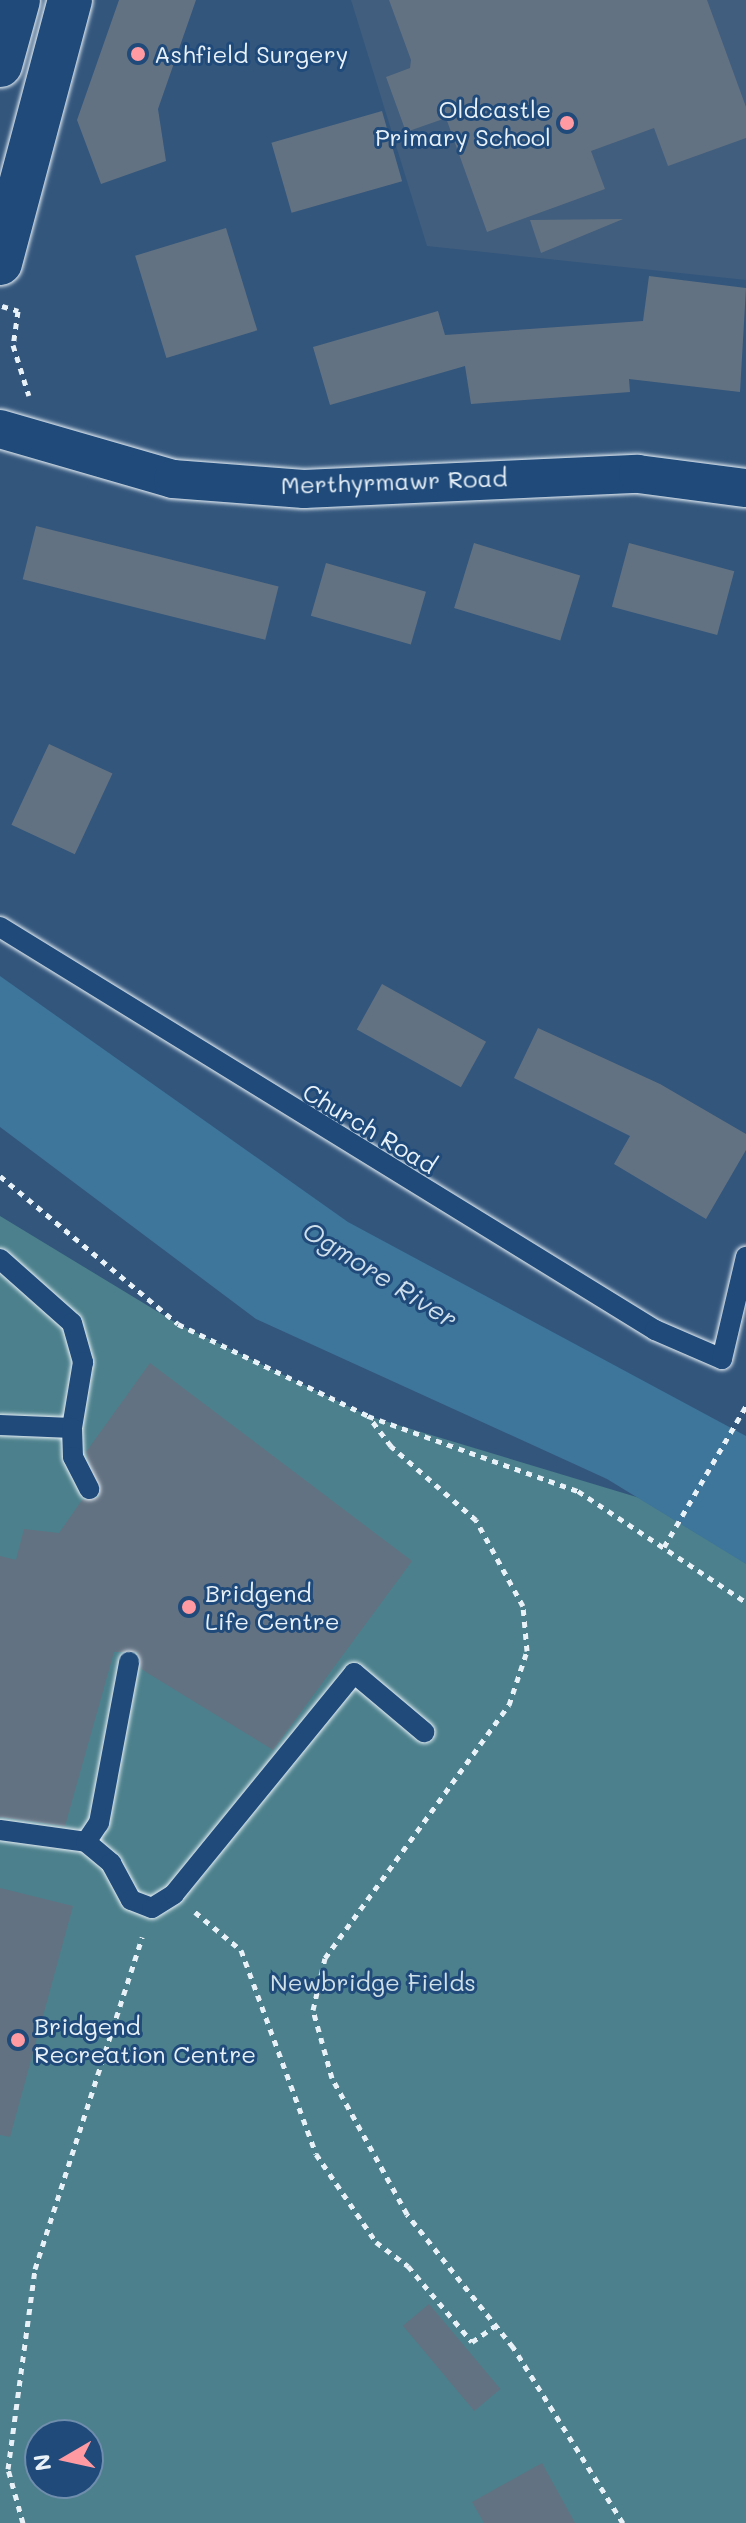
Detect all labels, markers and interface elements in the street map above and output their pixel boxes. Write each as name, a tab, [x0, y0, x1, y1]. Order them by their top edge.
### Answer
place label: Ashfield Surgery	[154, 40, 348, 68]
marker: Ashfield Surgery	[129, 45, 147, 63]
place label: Oldcastle Primary School	[375, 95, 551, 151]
marker: Oldcastle Primary School	[558, 114, 576, 132]
street label: Merthyrmawr Road	[280, 463, 508, 499]
street label: Church Road	[298, 1077, 442, 1179]
water label: Ogmore River	[297, 1215, 463, 1335]
place label: Bridgend Life Centre	[205, 1579, 340, 1635]
marker: Bridgend Life Centre	[180, 1598, 198, 1616]
park label: Newbridge Fields	[270, 1968, 476, 1996]
place label: Bridgend Recreation Centre	[34, 2012, 256, 2068]
marker: Bridgend Recreation Centre	[9, 2031, 27, 2049]
north arrow	[24, 2419, 104, 2499]
text: N	[26, 2452, 57, 2473]

